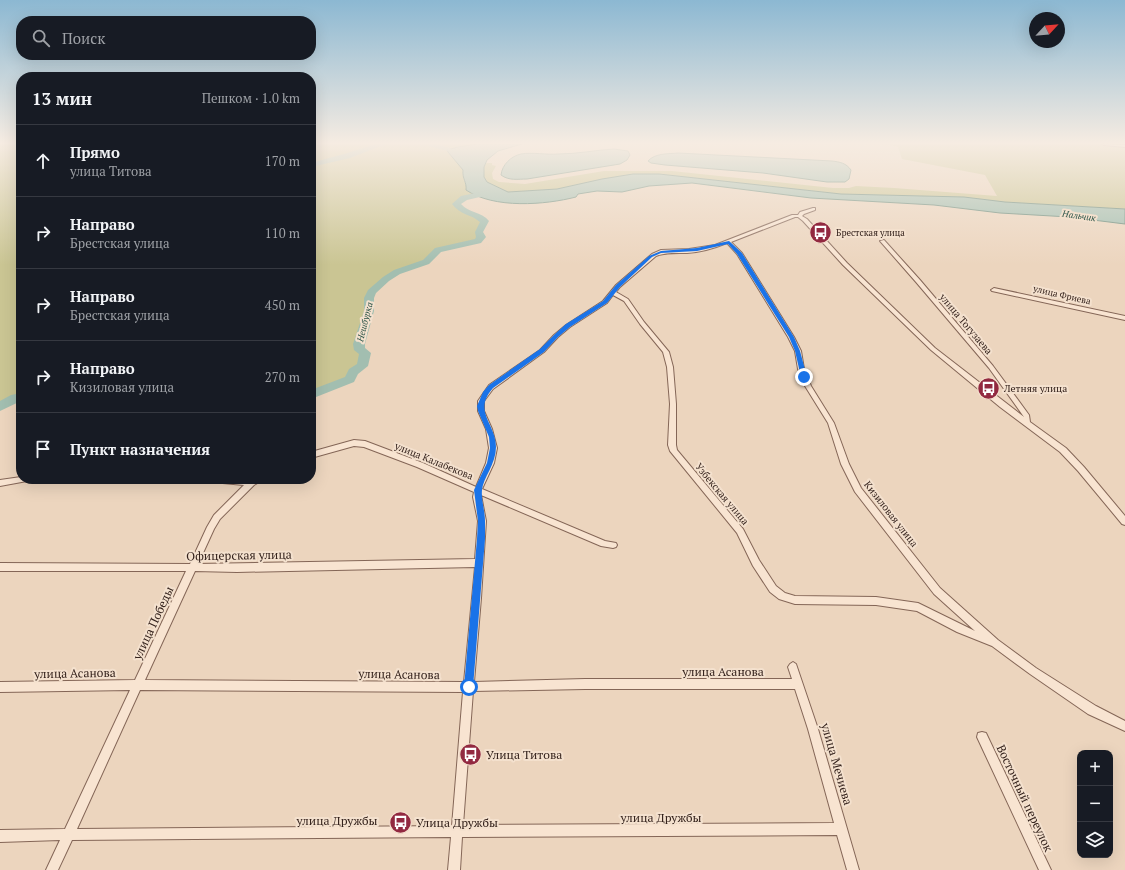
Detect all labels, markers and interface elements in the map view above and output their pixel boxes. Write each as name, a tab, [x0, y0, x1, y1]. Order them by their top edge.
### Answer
north arrow	[1029, 12, 1065, 48]
search box	[16, 16, 316, 60]
icon: search	[30, 27, 52, 49]
text: Поиск	[62, 28, 105, 48]
text: 13 мин	[32, 87, 92, 110]
text: Пешком · 1.0 km	[202, 89, 300, 107]
text: Прямо	[70, 142, 120, 162]
icon: ahead	[32, 150, 54, 172]
text: 170 m	[265, 152, 300, 170]
text: улица Титова	[70, 162, 152, 180]
water label: Нальчик	[1060, 208, 1097, 224]
text: Направо	[70, 214, 135, 234]
bus stop icon: Брестская улица	[807, 220, 833, 246]
icon: right	[32, 222, 54, 244]
text: 110 m	[265, 224, 300, 242]
place label: Брестская улица	[836, 227, 905, 239]
text: Брестская улица	[70, 234, 170, 252]
street label: улица Фриева	[1031, 282, 1092, 308]
text: Направо	[70, 286, 135, 306]
street label: улица Тогузаева	[936, 290, 995, 357]
icon: right	[32, 294, 54, 316]
text: 450 m	[265, 296, 300, 314]
water label: Нешбурка	[354, 301, 376, 344]
text: Брестская улица	[70, 306, 170, 324]
text: Направо	[70, 358, 135, 378]
icon: right	[32, 366, 54, 388]
text: 270 m	[265, 368, 300, 386]
route end	[795, 368, 813, 386]
bus stop icon: Летняя улица	[975, 375, 1001, 401]
text: Кизиловая улица	[70, 378, 174, 396]
place label: Летняя улица	[1003, 382, 1067, 395]
icon: arrive	[32, 438, 54, 460]
text: Пункт назначения	[70, 439, 210, 459]
street label: улица Калабекова	[392, 439, 475, 483]
street label: Узбекская улица	[692, 460, 752, 528]
street label: Кизиловая улица	[861, 478, 921, 550]
street label: Офицерская улица	[186, 547, 292, 563]
street label: улица Победы	[129, 584, 177, 663]
street label: улица Асанова	[681, 664, 764, 679]
street label: улица Асанова	[33, 665, 116, 681]
street label: улица Асанова	[357, 666, 440, 682]
route start	[460, 678, 478, 696]
street label: улица Мечиева	[818, 720, 856, 807]
bus stop icon: Улица Титова	[458, 741, 484, 767]
street label: Восточный переулок	[994, 742, 1057, 854]
place label: Улица Титова	[486, 747, 562, 762]
map controls	[1077, 750, 1113, 858]
button: +	[1077, 750, 1113, 786]
button: −	[1077, 786, 1113, 822]
bus stop icon: Улица Дружбы	[388, 809, 414, 835]
street label: улица Дружбы	[619, 810, 702, 825]
street label: улица Дружбы	[295, 813, 378, 828]
place label: Улица Дружбы	[416, 815, 498, 830]
button: layers	[1077, 822, 1113, 858]

